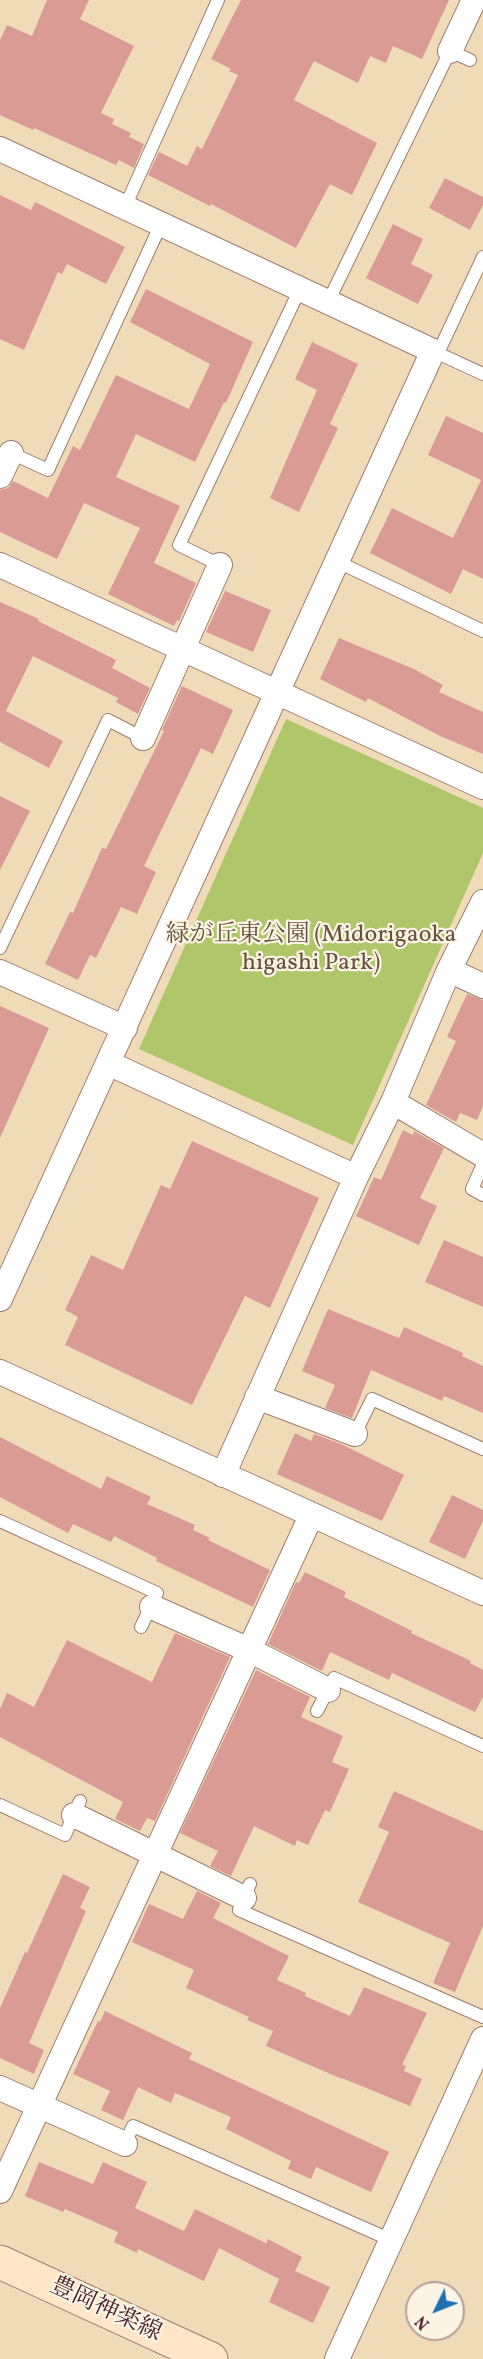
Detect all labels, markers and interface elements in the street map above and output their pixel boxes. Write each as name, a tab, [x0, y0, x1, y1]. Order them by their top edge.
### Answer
park label: 緑が丘東公園 (Midorigaoka higashi Park)	[166, 923, 456, 979]
street label: 豊岡神楽線	[45, 2273, 165, 2349]
north arrow	[405, 2281, 465, 2341]
text: N	[411, 2310, 435, 2334]

